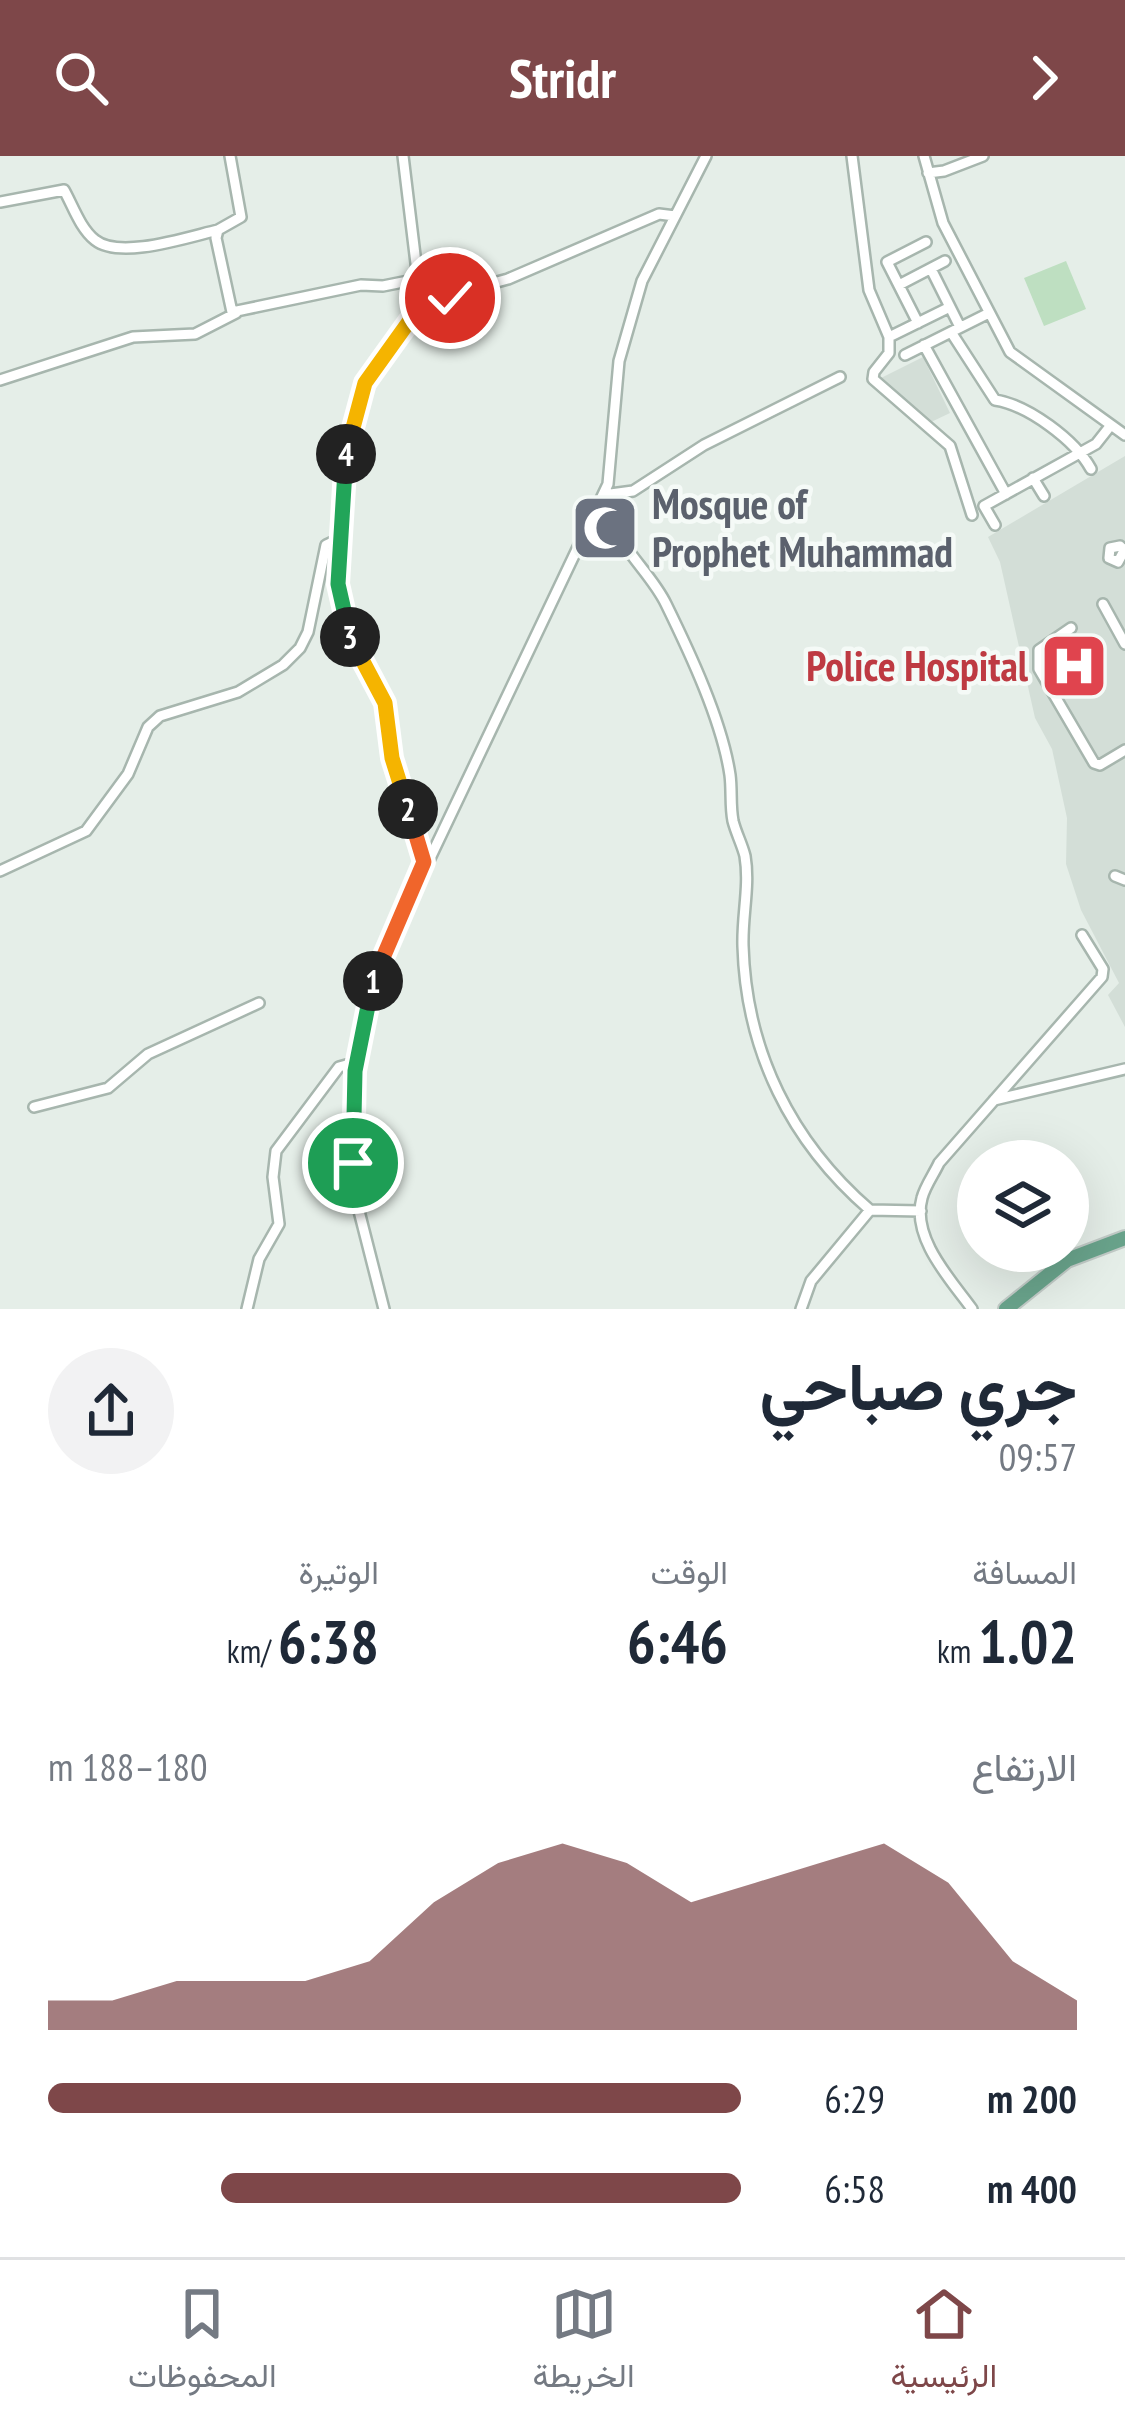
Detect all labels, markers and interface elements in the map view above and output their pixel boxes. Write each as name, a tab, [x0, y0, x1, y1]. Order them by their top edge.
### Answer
text: Stridr	[509, 43, 616, 113]
icon: search	[48, 45, 114, 111]
icon: forward	[1011, 45, 1077, 111]
pin	[399, 247, 501, 349]
icon: check	[417, 265, 483, 331]
pin: 4	[316, 424, 376, 484]
text: 4	[338, 432, 354, 475]
place label: Mosque of Prophet Muhammad	[652, 476, 953, 579]
mosque icon: Mosque of Prophet Muhammad	[570, 493, 640, 563]
pin: 3	[320, 607, 380, 667]
text: 3	[342, 615, 358, 658]
hospital icon: Police Hospital	[1039, 631, 1109, 701]
place label: Police Hospital	[806, 638, 1029, 693]
pin: 2	[378, 779, 438, 839]
text: 2	[400, 787, 416, 830]
pin: 1	[343, 951, 403, 1011]
text: 1	[365, 959, 381, 1002]
pin	[302, 1112, 404, 1214]
icon: arrive	[320, 1130, 386, 1196]
map controls	[957, 1140, 1089, 1272]
button: layers	[957, 1140, 1089, 1272]
text: جري صباحي	[760, 1343, 1077, 1428]
button: share	[48, 1348, 174, 1474]
text: 09:57	[999, 1431, 1077, 1482]
text: الوتيرة	[298, 1550, 379, 1593]
text: الوقت	[650, 1550, 728, 1593]
text: المسافة	[972, 1550, 1077, 1593]
text: 6:38	[278, 1602, 379, 1680]
text: 6:46	[627, 1602, 728, 1680]
text: 1.02	[978, 1602, 1077, 1680]
text: /km	[227, 1629, 278, 1672]
text: km	[937, 1629, 978, 1672]
text: 180–188 m	[48, 1741, 208, 1792]
text: الارتفاع	[971, 1741, 1077, 1792]
text: 6:29	[824, 2073, 885, 2124]
text: 200 m	[987, 2073, 1077, 2124]
text: 6:58	[824, 2163, 885, 2214]
text: 400 m	[987, 2163, 1077, 2214]
tab: المحفوظات	[128, 2281, 277, 2405]
tab: الخريطة	[532, 2281, 635, 2405]
tab: الرئيسية	[890, 2281, 997, 2405]

